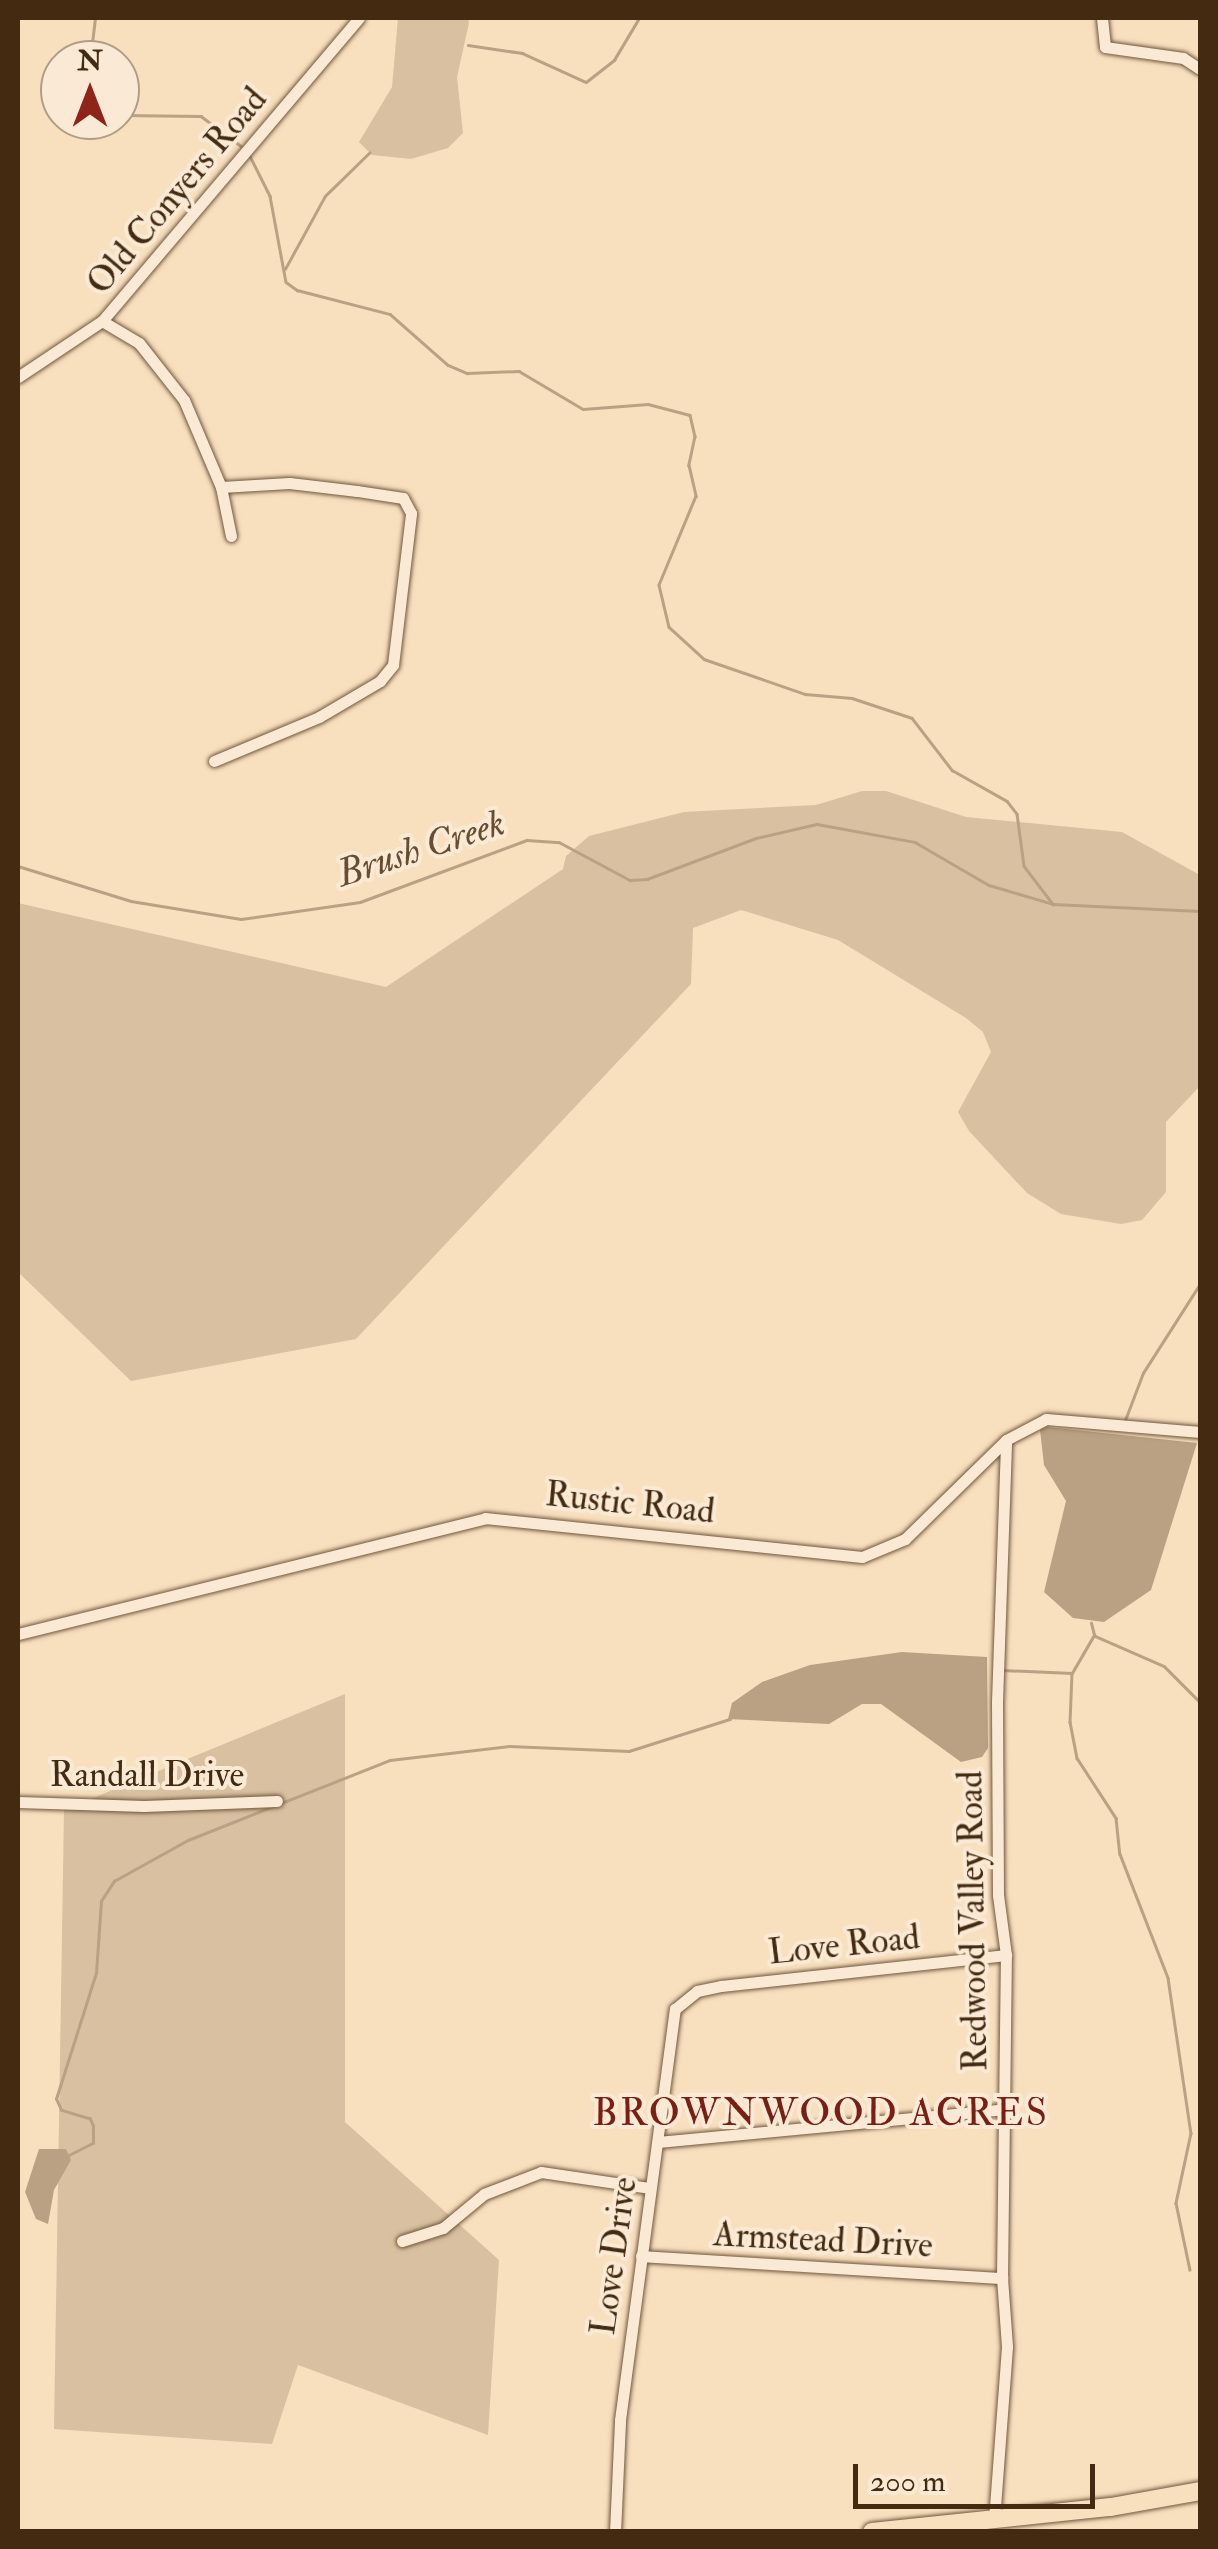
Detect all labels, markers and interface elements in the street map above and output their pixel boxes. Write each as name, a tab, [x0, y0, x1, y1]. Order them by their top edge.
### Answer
north arrow	[40, 40, 140, 140]
text: N	[77, 44, 103, 79]
street label: Old Conyers Road	[78, 79, 276, 303]
water label: Brush Creek	[331, 800, 511, 898]
street label: Rustic Road	[543, 1473, 717, 1533]
street label: Randall Drive	[50, 1754, 244, 1796]
street label: Redwood Valley Road	[949, 1770, 997, 2072]
street label: Love Road	[766, 1916, 922, 1974]
district label: BROWNWOOD ACRES	[593, 2091, 1049, 2137]
street label: Love Drive	[582, 2174, 646, 2338]
street label: Armstead Drive	[712, 2213, 934, 2267]
scale bar	[858, 2444, 1100, 2506]
text: 200 m	[870, 2463, 946, 2500]

